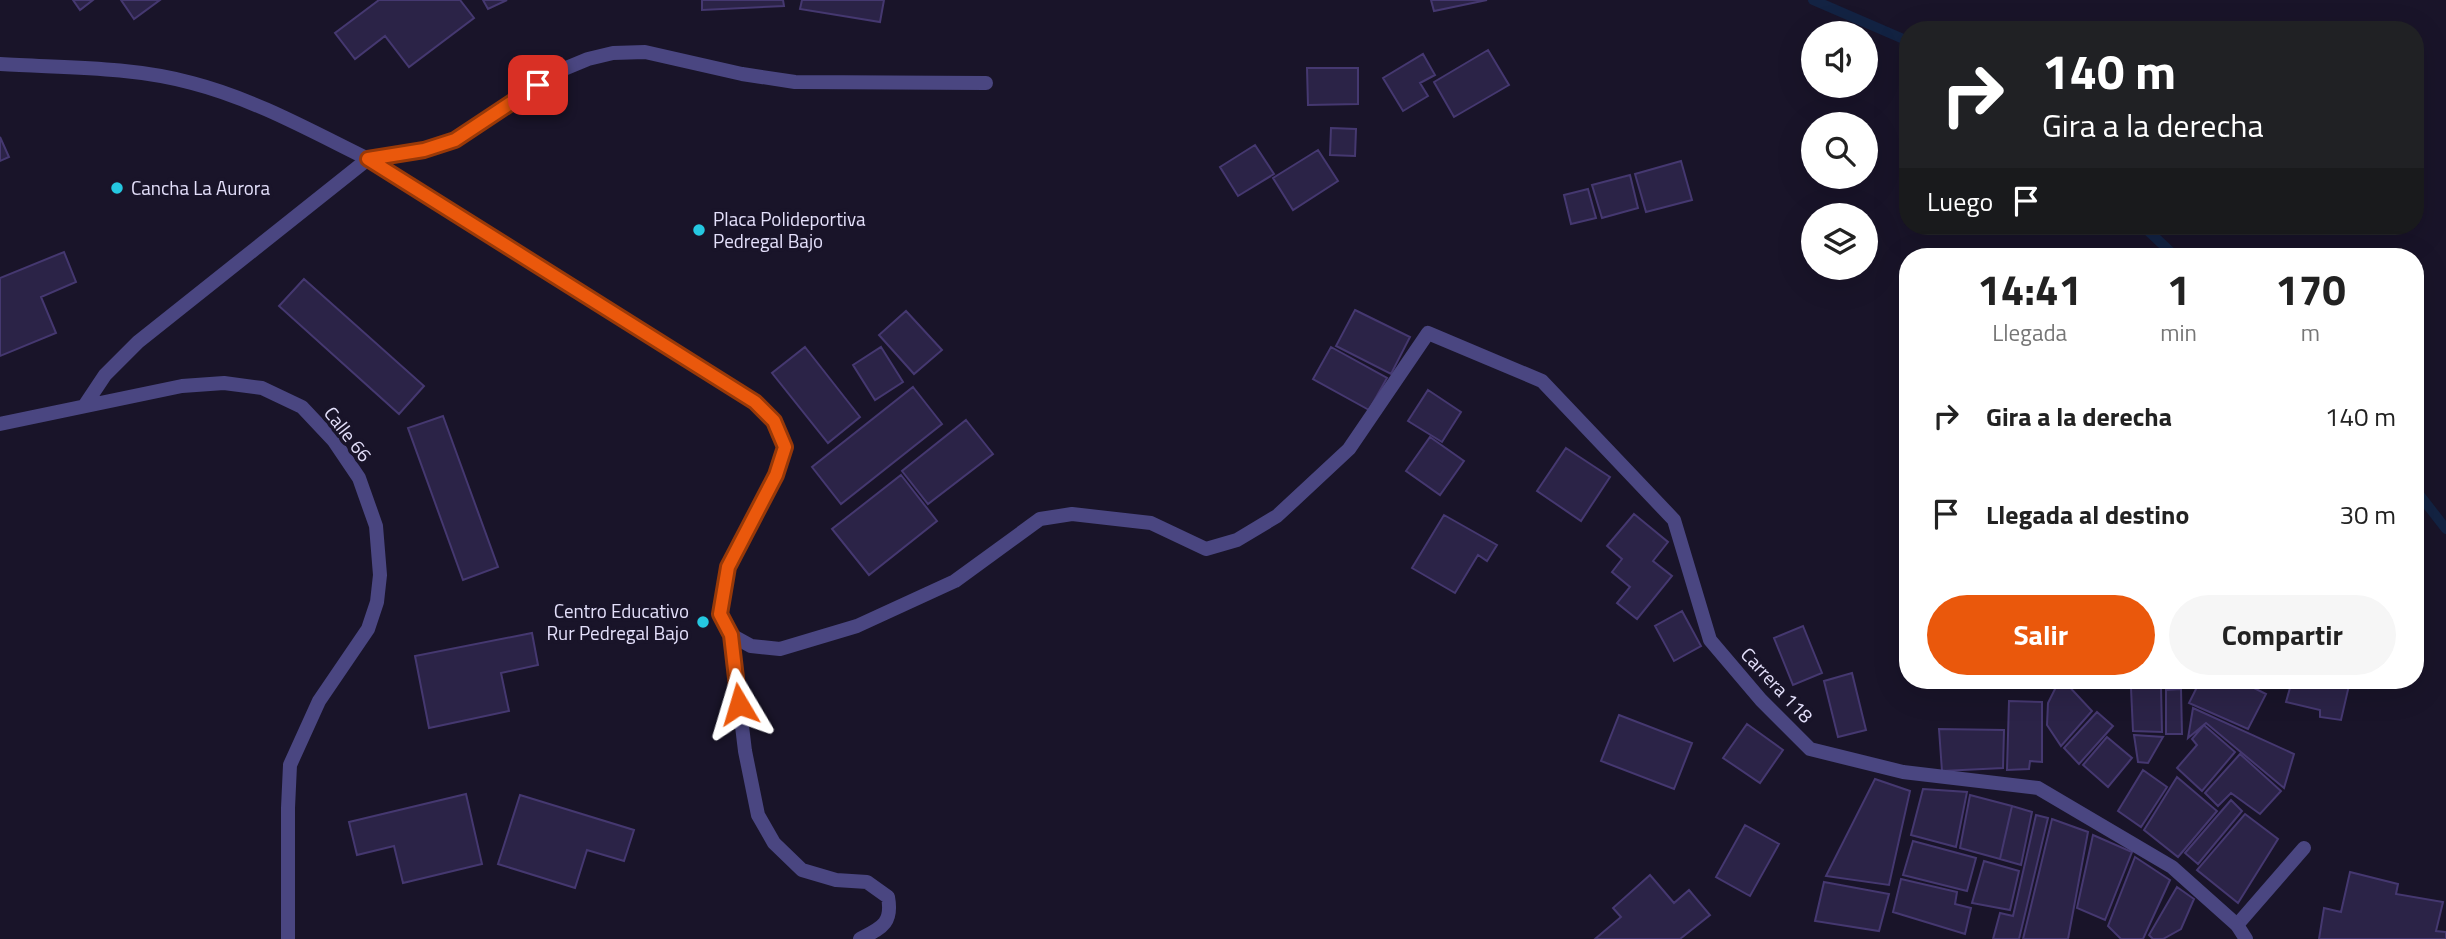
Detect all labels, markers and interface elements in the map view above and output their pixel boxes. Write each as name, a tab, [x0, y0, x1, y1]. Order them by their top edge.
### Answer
map controls	[1801, 21, 1878, 280]
button: sound	[1801, 21, 1878, 98]
text: 140 m	[2042, 33, 2176, 108]
icon: right	[1927, 49, 2018, 140]
pin	[508, 55, 568, 115]
icon: arrive	[519, 66, 557, 104]
text: Gira a la derecha	[2042, 101, 2264, 149]
button: search	[1801, 112, 1878, 189]
place label: Cancha La Aurora	[131, 173, 270, 202]
marker: Cancha La Aurora	[109, 180, 125, 196]
text: Luego	[1927, 182, 1993, 221]
icon: arrive	[2007, 182, 2045, 220]
button: layers	[1801, 203, 1878, 280]
place label: Placa Polideportiva Pedregal Bajo	[713, 204, 866, 255]
marker: Placa Polideportiva Pedregal Bajo	[691, 222, 707, 238]
text: 14:41	[1977, 257, 2082, 321]
text: 1	[2167, 257, 2190, 321]
text: 170	[2275, 257, 2346, 321]
text: Llegada	[1992, 315, 2067, 350]
text: min	[2160, 315, 2197, 350]
text: m	[2301, 315, 2320, 350]
icon: right	[1927, 397, 1965, 435]
text: Gira a la derecha	[1986, 397, 2172, 436]
text: 140 m	[2325, 397, 2396, 436]
street label: Calle 66	[317, 400, 379, 468]
icon: arrive	[1927, 495, 1965, 533]
text: Llegada al destino	[1986, 495, 2189, 534]
text: 30 m	[2339, 495, 2396, 534]
button: Salir	[1927, 595, 2155, 675]
button: Compartir	[2169, 595, 2396, 675]
place label: Centro Educativo Rur Pedregal Bajo	[546, 596, 689, 647]
marker: Centro Educativo Rur Pedregal Bajo	[695, 614, 711, 630]
street label: Carrera 118	[1734, 640, 1820, 729]
position arrow	[702, 667, 776, 741]

